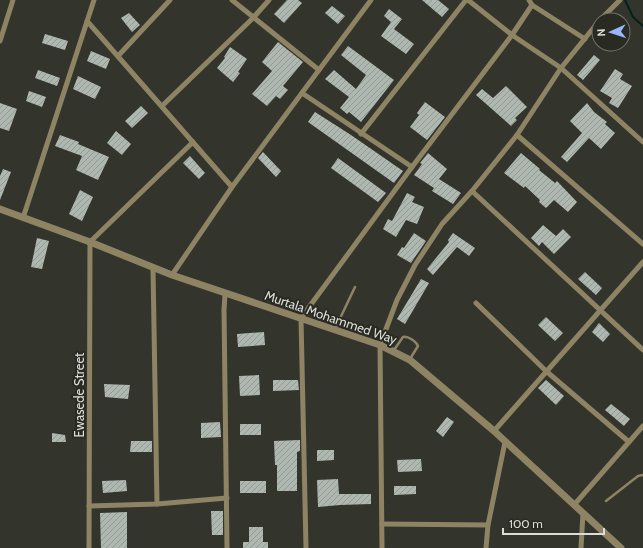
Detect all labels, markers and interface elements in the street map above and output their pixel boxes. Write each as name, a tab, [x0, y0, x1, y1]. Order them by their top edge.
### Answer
north arrow	[591, 12, 631, 52]
text: N	[594, 28, 608, 37]
street label: Murtala Mohammed Way	[263, 287, 400, 347]
street label: Ewasede Street	[71, 352, 87, 437]
scale bar	[503, 510, 604, 536]
text: 100 m	[509, 516, 543, 531]

